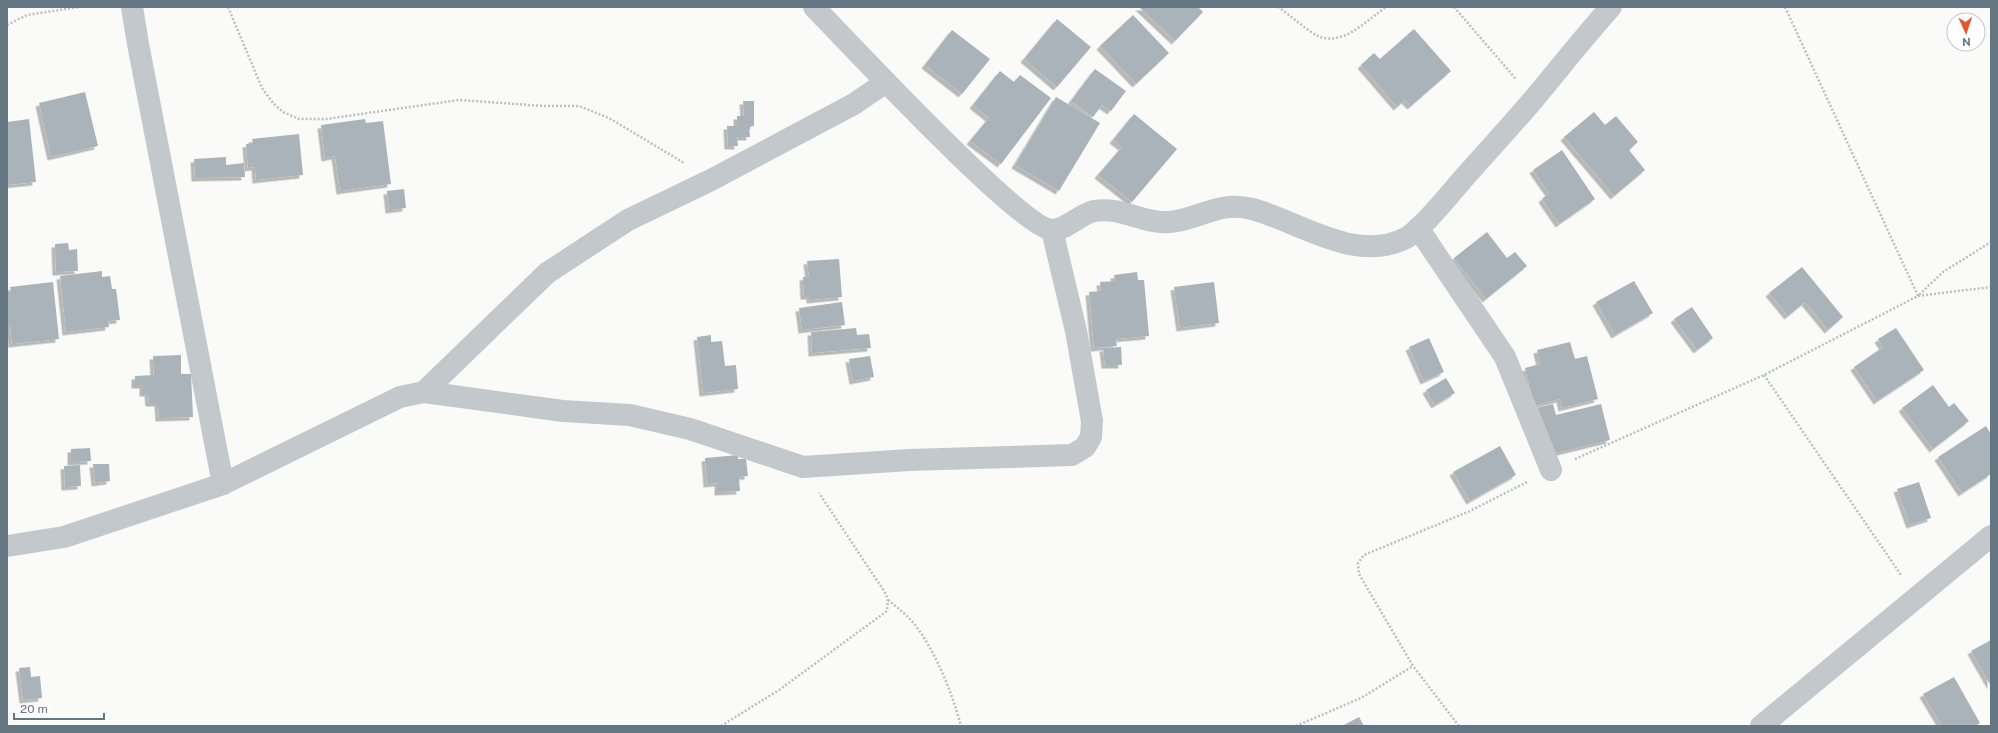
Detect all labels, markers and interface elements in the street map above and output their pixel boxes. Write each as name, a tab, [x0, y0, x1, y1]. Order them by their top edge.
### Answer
north arrow	[1946, 12, 1986, 52]
text: N	[1962, 36, 1971, 48]
scale bar	[14, 695, 104, 721]
text: 20 m	[20, 702, 48, 716]

